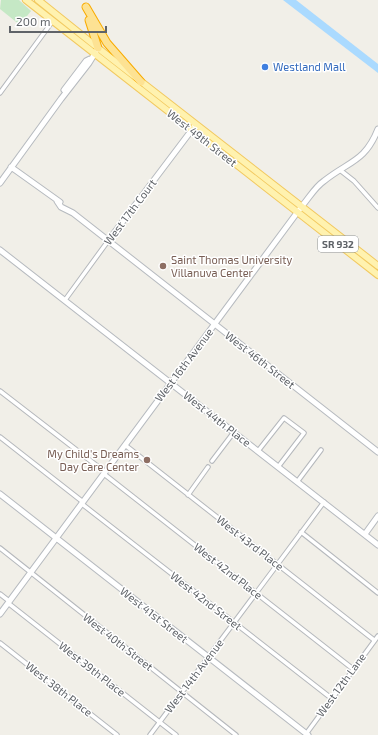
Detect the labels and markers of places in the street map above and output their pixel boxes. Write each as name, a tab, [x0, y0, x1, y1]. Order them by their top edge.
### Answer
place label: Westland Mall	[273, 60, 346, 73]
marker: Westland Mall	[260, 62, 270, 72]
place label: Saint Thomas University Villanuva Center	[171, 253, 292, 279]
marker: Saint Thomas University Villanuva Center	[158, 261, 168, 271]
place label: My Child's Dreams Day Care Center	[47, 447, 140, 473]
marker: My Child's Dreams Day Care Center	[142, 455, 152, 465]

